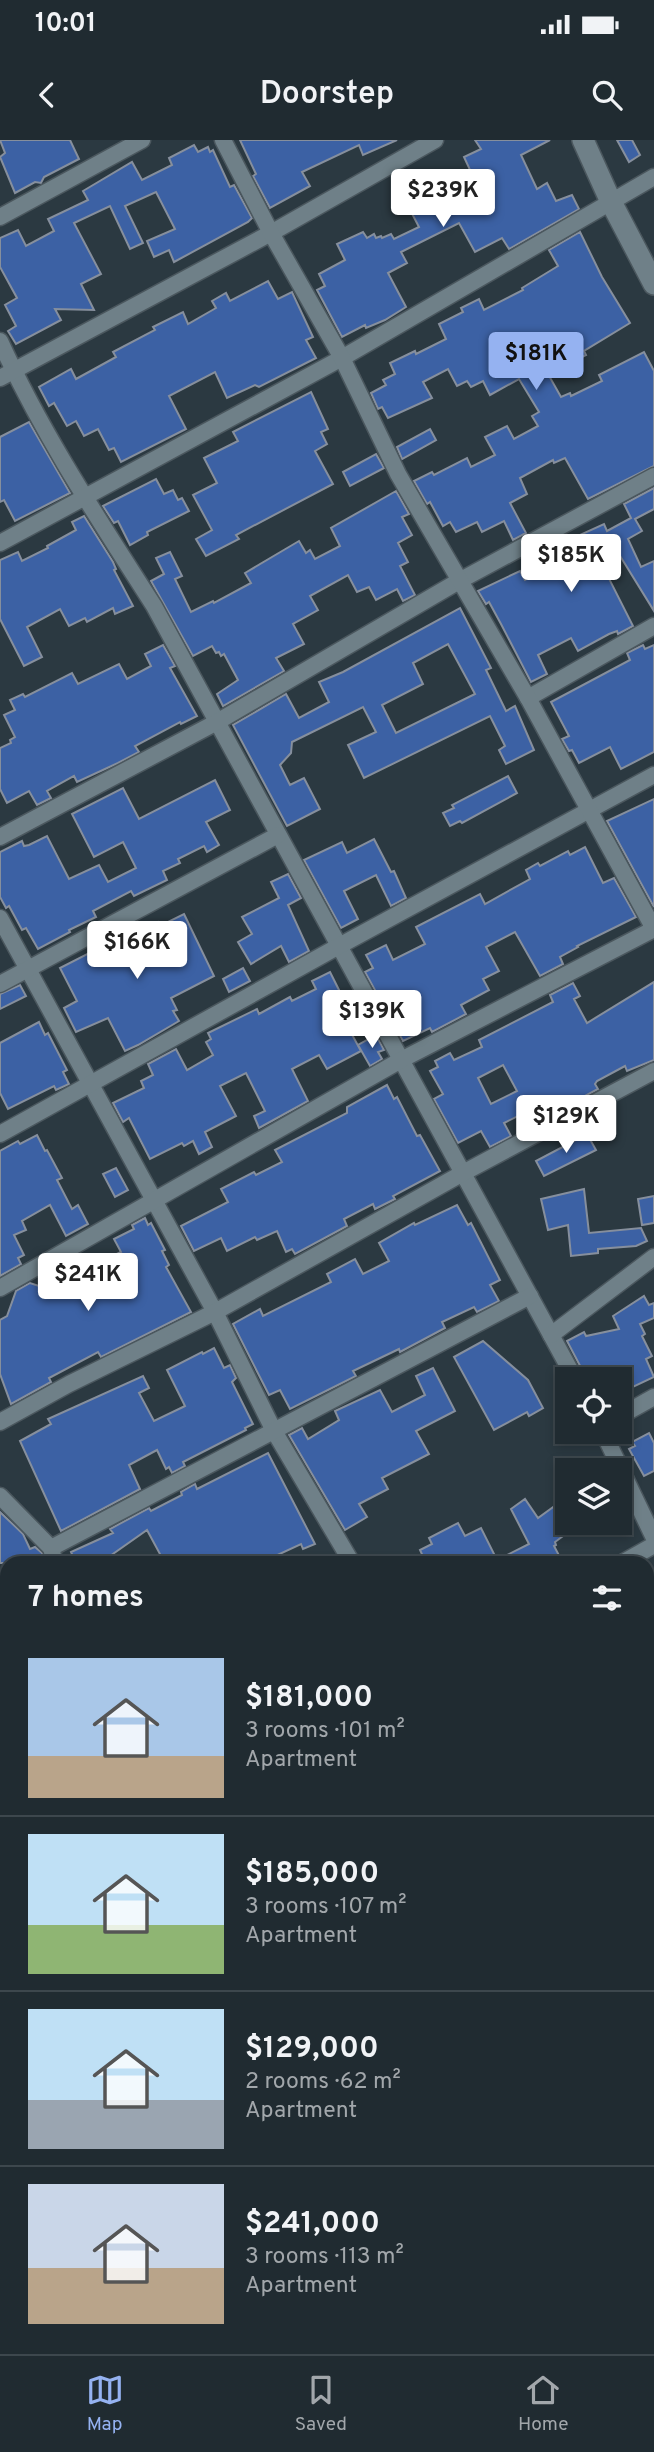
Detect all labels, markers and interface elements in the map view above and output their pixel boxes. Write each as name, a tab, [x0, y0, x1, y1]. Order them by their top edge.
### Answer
text: 10:01	[35, 8, 96, 41]
text: Doorstep	[260, 75, 394, 115]
icon: back	[28, 76, 66, 114]
icon: search	[588, 76, 626, 114]
pin: $239K	[394, 169, 492, 229]
text: $239K	[407, 177, 479, 206]
pin: $181K	[487, 332, 585, 392]
text: $181K	[505, 340, 567, 369]
pin: $185K	[522, 534, 620, 594]
text: $185K	[537, 542, 605, 571]
pin: $166K	[88, 922, 186, 981]
text: $166K	[103, 929, 171, 958]
pin: $139K	[323, 990, 421, 1050]
text: $139K	[338, 998, 406, 1027]
pin: $129K	[517, 1096, 615, 1155]
text: $129K	[532, 1103, 600, 1132]
pin: $241K	[39, 1254, 137, 1313]
text: $241K	[54, 1261, 122, 1290]
map controls	[555, 1367, 632, 1535]
button: locate	[555, 1367, 632, 1444]
button: layers	[555, 1458, 632, 1535]
icon: filters	[588, 1579, 626, 1617]
text: 7 homes	[28, 1580, 144, 1617]
text: $181,000	[245, 1680, 373, 1717]
icon: home	[84, 1686, 168, 1770]
text: 3 rooms · 101 m²	[245, 1717, 405, 1746]
text: Apartment	[245, 1746, 357, 1775]
text: $185,000	[245, 1856, 379, 1893]
icon: home	[84, 1862, 168, 1946]
text: 3 rooms · 107 m²	[245, 1893, 407, 1922]
text: Apartment	[245, 1922, 357, 1951]
text: $129,000	[245, 2031, 379, 2068]
icon: home	[84, 2037, 168, 2121]
text: 2 rooms · 62 m²	[245, 2068, 401, 2097]
text: Apartment	[245, 2097, 357, 2126]
text: $241,000	[245, 2206, 380, 2243]
icon: home	[84, 2212, 168, 2296]
text: 3 rooms · 113 m²	[245, 2243, 404, 2272]
text: Apartment	[245, 2272, 357, 2301]
tab: Map	[86, 2371, 124, 2437]
tab: Saved	[295, 2371, 347, 2437]
tab: Home	[518, 2371, 568, 2437]

